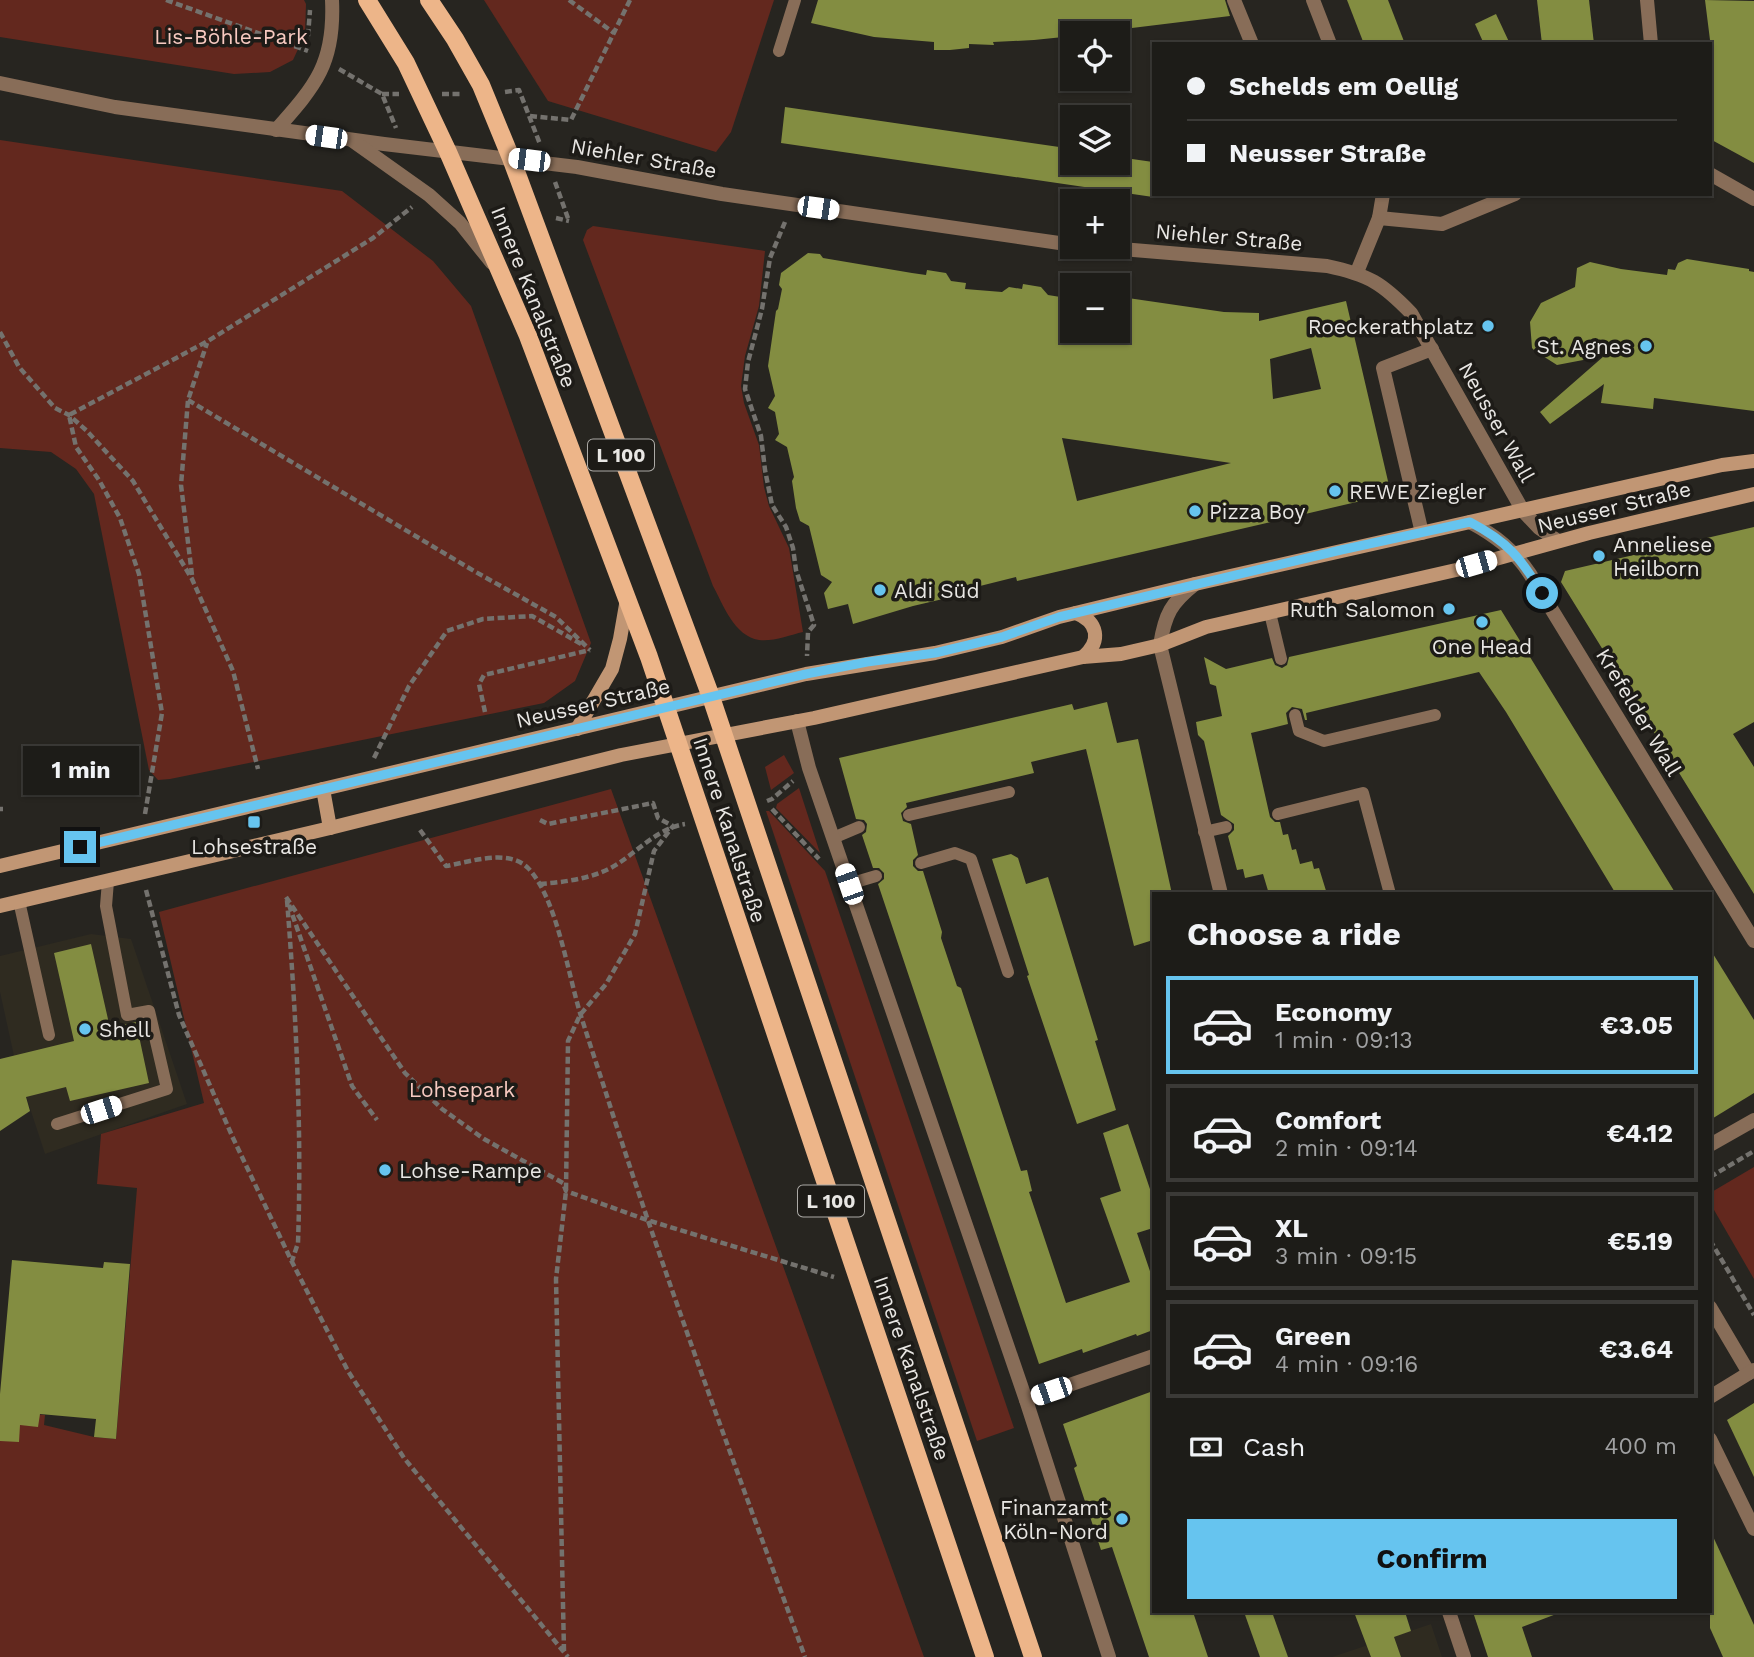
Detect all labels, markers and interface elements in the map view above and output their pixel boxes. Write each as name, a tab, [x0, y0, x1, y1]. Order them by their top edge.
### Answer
map controls	[1060, 21, 1130, 343]
button: locate	[1060, 21, 1130, 91]
park label: Lis-Böhle-Park	[154, 24, 308, 49]
text: Schelds em Oellig	[1229, 71, 1458, 101]
button: layers	[1060, 105, 1130, 175]
car	[304, 124, 349, 150]
street label: Niehler Straße	[569, 133, 719, 183]
text: Neusser Straße	[1229, 138, 1426, 168]
car	[507, 147, 552, 173]
button: +	[1060, 189, 1130, 259]
car	[796, 195, 841, 221]
street label: Innere Kanalstraße	[486, 203, 582, 391]
street label: Niehler Straße	[1154, 218, 1304, 256]
button: −	[1060, 273, 1130, 343]
place label: Roeckerathplatz	[1308, 314, 1474, 339]
marker: Roeckerathplatz	[1480, 318, 1496, 334]
place label: St. Agnes	[1537, 334, 1632, 359]
marker: St. Agnes	[1638, 338, 1654, 354]
street label: Neusser Wall	[1454, 358, 1541, 487]
road number: L 100	[588, 440, 654, 470]
street label: Neusser Straße	[1535, 476, 1693, 538]
place label: REWE Ziegler	[1349, 479, 1487, 504]
marker: REWE Ziegler	[1327, 483, 1343, 499]
place label: Pizza Boy	[1209, 499, 1305, 524]
marker: Pizza Boy	[1187, 503, 1203, 519]
place label: Anneliese Heilborn	[1613, 532, 1712, 581]
car	[1453, 548, 1500, 580]
marker: Anneliese Heilborn	[1591, 548, 1607, 564]
route start	[1526, 577, 1558, 609]
place label: Aldi Süd	[894, 578, 980, 603]
marker: Aldi Süd	[872, 582, 888, 598]
place label: Ruth Salomon	[1290, 597, 1435, 622]
marker: Ruth Salomon	[1441, 601, 1457, 617]
marker: One Head	[1474, 614, 1490, 630]
place label: One Head	[1432, 634, 1532, 659]
street label: Krefelder Wall	[1591, 644, 1687, 781]
street label: Neusser Straße	[514, 673, 672, 733]
street label: Innere Kanalstraße	[688, 734, 772, 926]
callout: 1 min	[22, 746, 138, 794]
text: 1 min	[51, 757, 111, 784]
marker: Lohsestraße	[246, 814, 262, 830]
route end	[64, 831, 96, 863]
place label: Lohsestraße	[191, 834, 317, 859]
car	[833, 861, 866, 907]
text: Choose a ride	[1187, 915, 1401, 953]
icon: car	[1191, 994, 1254, 1057]
text: Economy	[1275, 997, 1392, 1027]
text: €3.05	[1600, 1010, 1673, 1040]
place label: Shell	[99, 1017, 151, 1042]
marker: Shell	[77, 1021, 93, 1037]
text: 1 min · 09:13	[1275, 1027, 1413, 1054]
park label: Lohsepark	[409, 1077, 515, 1102]
car	[78, 1094, 125, 1126]
icon: car	[1191, 1102, 1254, 1165]
text: Comfort	[1275, 1105, 1381, 1135]
text: €4.12	[1606, 1118, 1673, 1148]
text: 2 min · 09:14	[1275, 1135, 1418, 1162]
place label: Lohse-Rampe	[399, 1158, 542, 1183]
marker: Lohse-Rampe	[377, 1162, 393, 1178]
road number: L 100	[798, 1186, 864, 1217]
icon: car	[1191, 1210, 1254, 1273]
text: XL	[1275, 1213, 1308, 1243]
text: €5.19	[1607, 1226, 1673, 1256]
text: 3 min · 09:15	[1275, 1243, 1417, 1270]
street label: Innere Kanalstraße	[869, 1272, 955, 1464]
icon: car	[1191, 1318, 1254, 1381]
text: Green	[1275, 1321, 1351, 1351]
text: €3.64	[1599, 1334, 1673, 1364]
text: 4 min · 09:16	[1275, 1351, 1418, 1378]
car	[1028, 1374, 1075, 1408]
icon: cash	[1187, 1428, 1225, 1466]
text: Cash	[1243, 1432, 1305, 1462]
text: 400 m	[1605, 1433, 1677, 1460]
place label: Finanzamt Köln-Nord	[1000, 1495, 1108, 1544]
marker: Finanzamt Köln-Nord	[1114, 1511, 1130, 1527]
button: Confirm	[1187, 1519, 1677, 1599]

